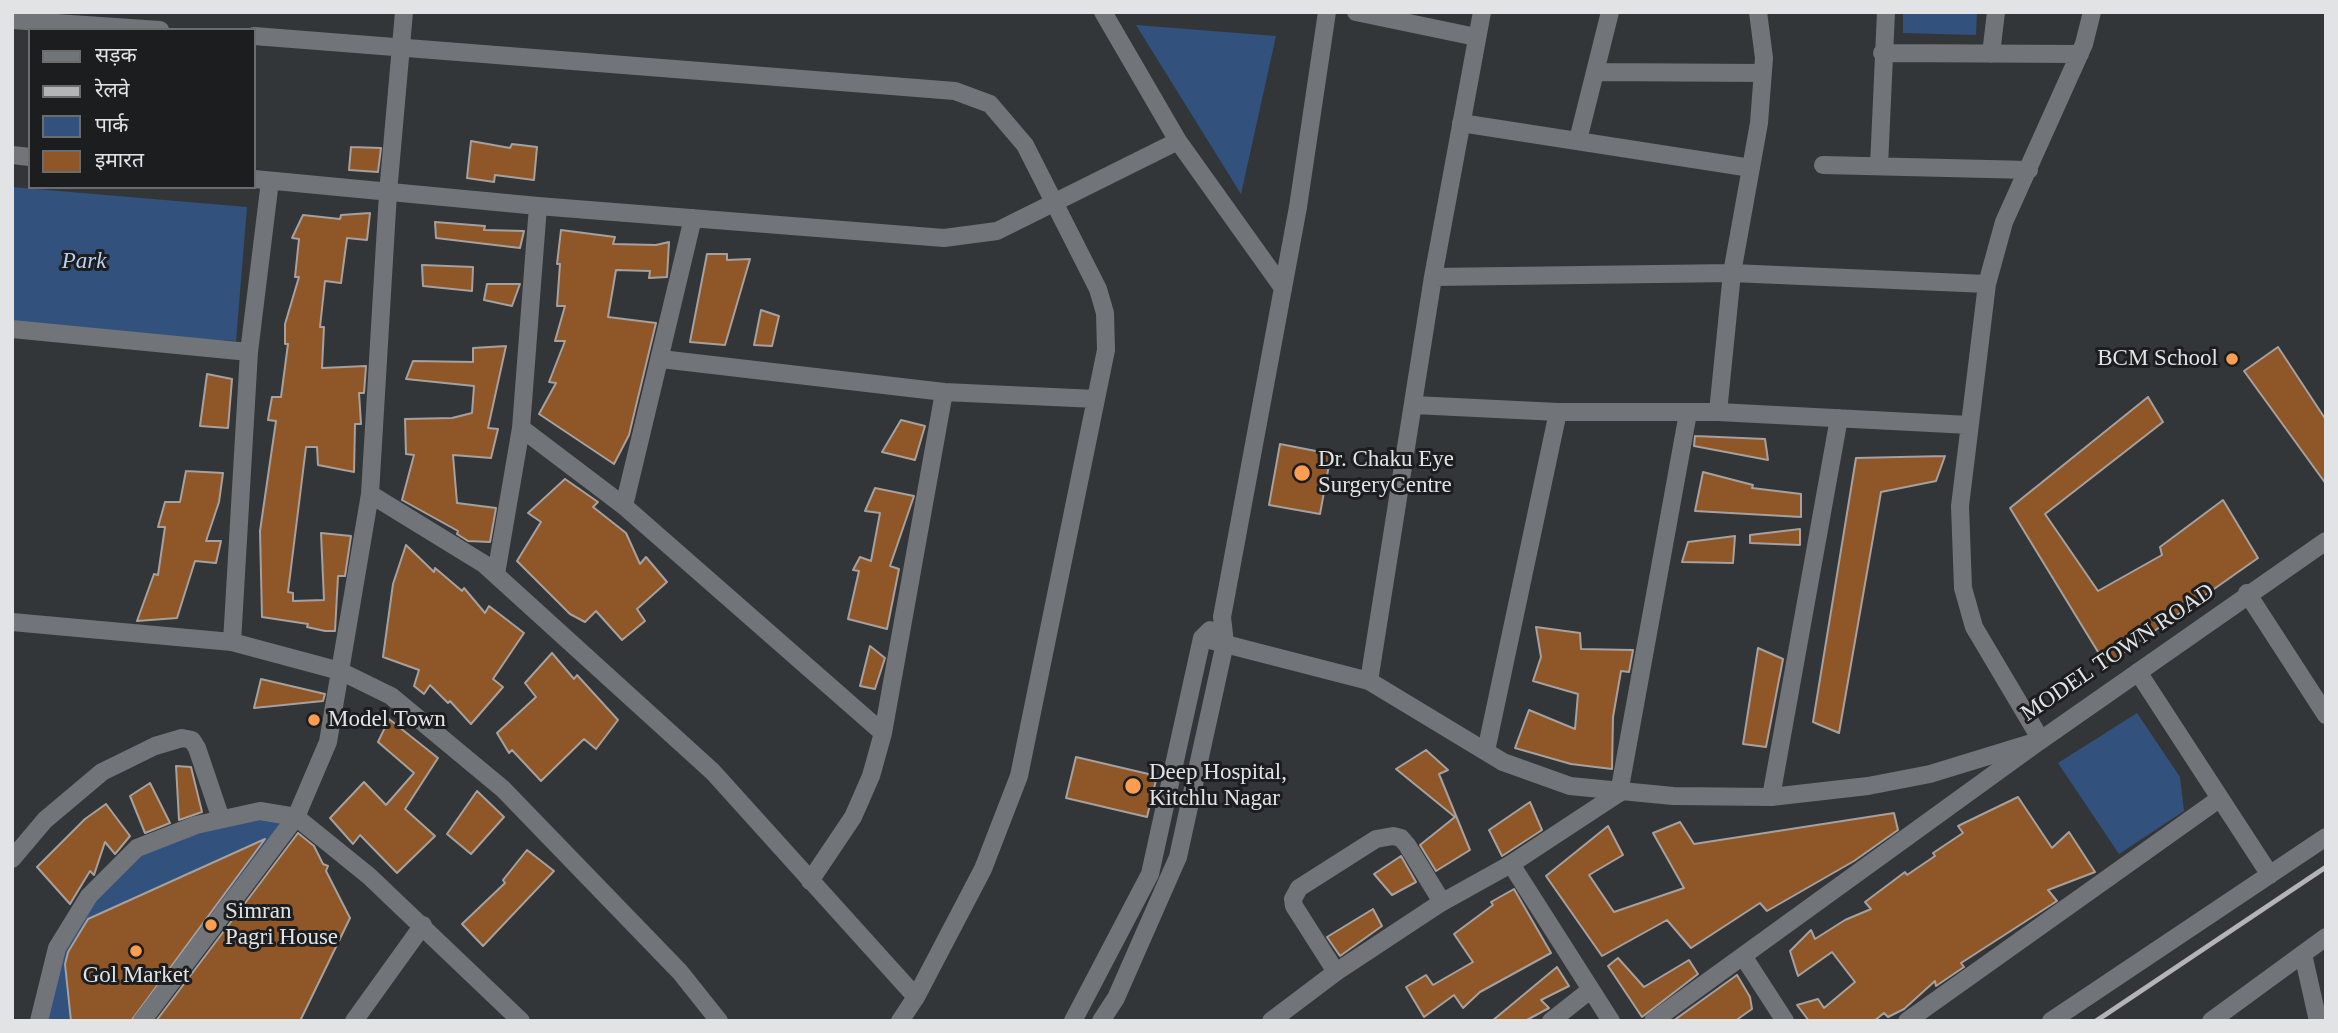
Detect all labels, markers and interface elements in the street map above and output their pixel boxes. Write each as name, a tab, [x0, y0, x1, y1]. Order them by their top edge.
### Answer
legend	[28, 28, 256, 189]
text: सड़क	[95, 43, 137, 67]
text: रेलवे	[95, 78, 130, 102]
text: पार्क	[95, 113, 129, 137]
text: इमारत	[95, 148, 144, 172]
park label: Park	[62, 248, 106, 276]
place label: BCM School	[2097, 345, 2218, 373]
marker: BCM School	[2224, 351, 2240, 367]
place label: Dr. Chaku Eye SurgeryCentre	[1318, 446, 1454, 500]
marker: Dr. Chaku Eye SurgeryCentre	[1292, 463, 1312, 483]
street label: MODEL TOWN ROAD	[2016, 578, 2220, 728]
place label: Model Town	[328, 706, 446, 734]
marker: Model Town	[306, 712, 322, 728]
place label: Deep Hospital, Kitchlu Nagar	[1149, 759, 1287, 813]
marker: Deep Hospital, Kitchlu Nagar	[1123, 776, 1143, 796]
place label: Simran Pagri House	[225, 898, 338, 952]
marker: Simran Pagri House	[203, 917, 219, 933]
marker: Gol Market	[128, 943, 144, 959]
place label: Gol Market	[83, 962, 189, 990]

